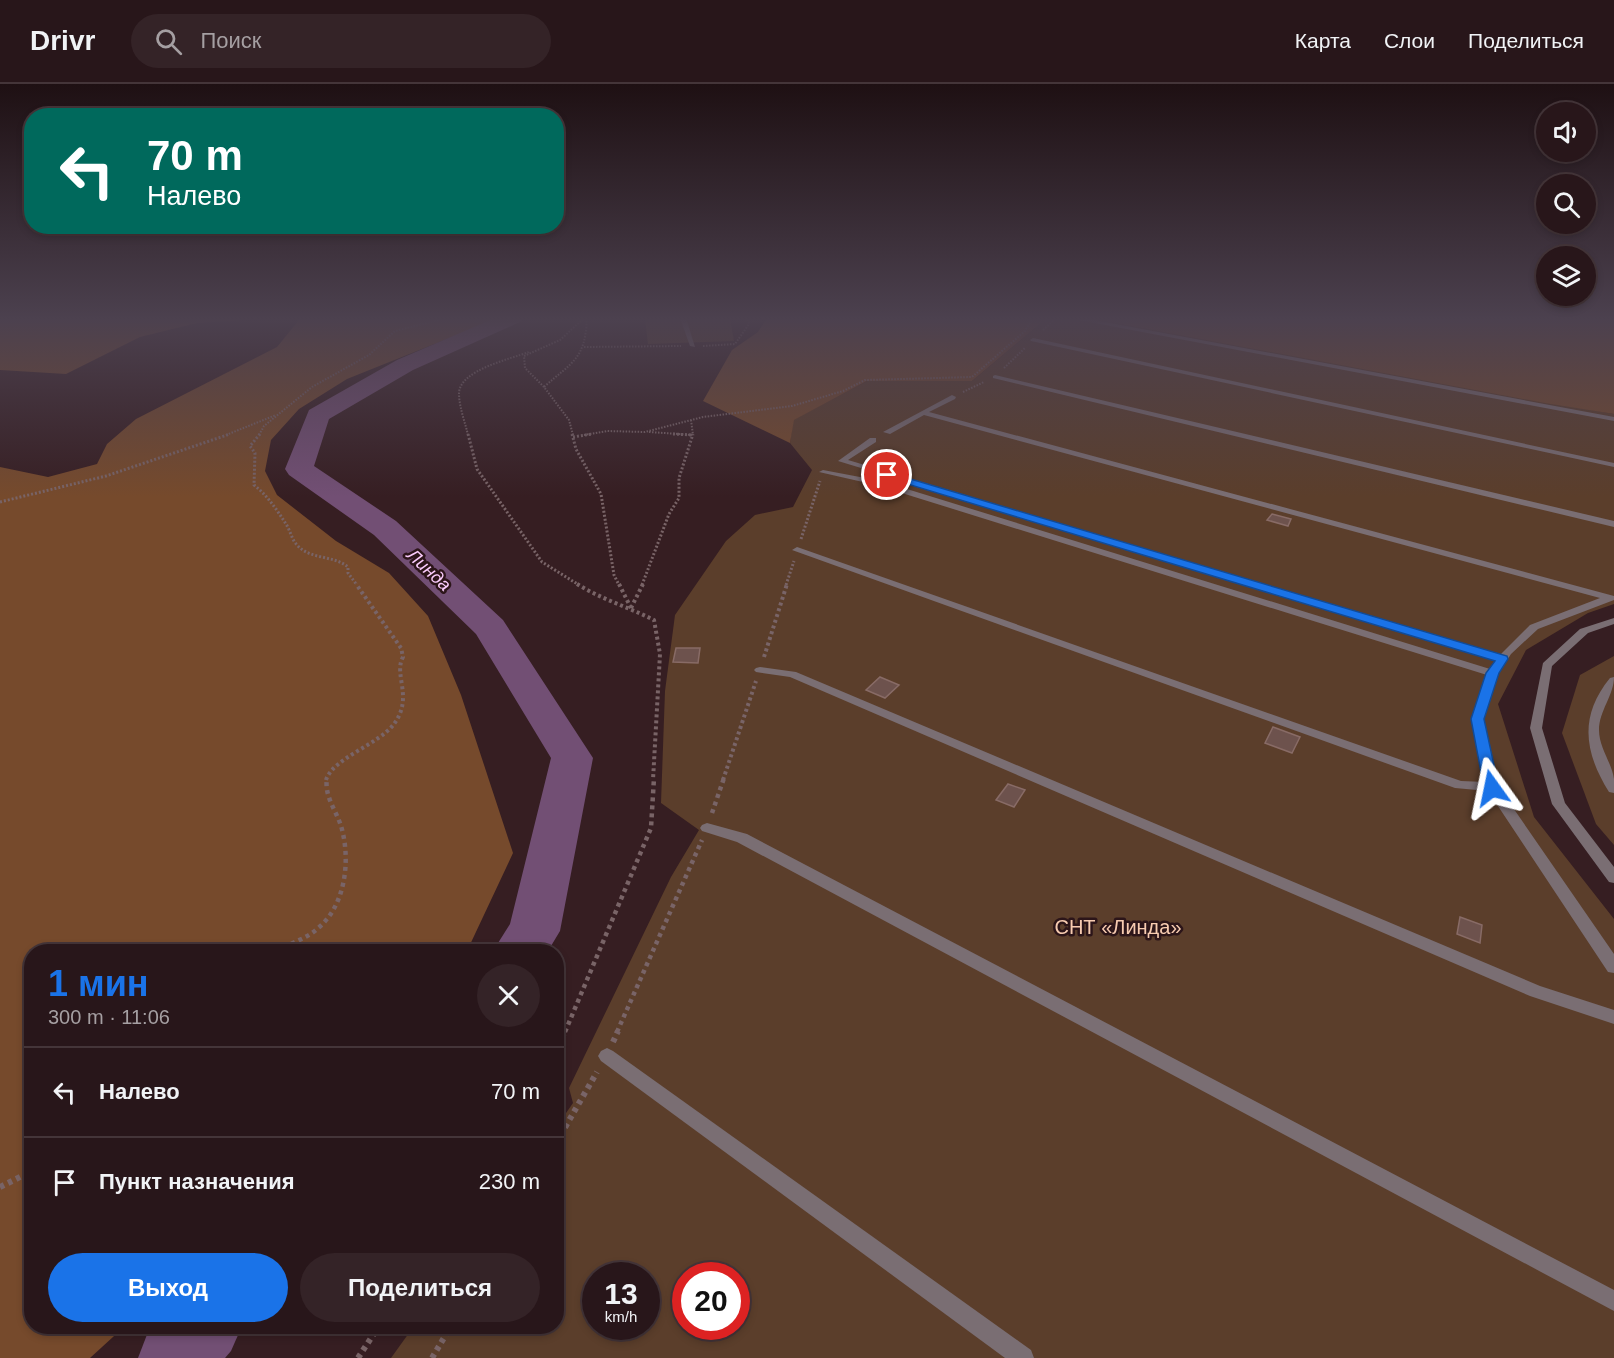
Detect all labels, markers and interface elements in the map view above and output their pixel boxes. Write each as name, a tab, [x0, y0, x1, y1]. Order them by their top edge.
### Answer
search box	[131, 14, 551, 68]
text: Drivr	[30, 25, 95, 56]
icon: search	[152, 25, 185, 58]
text: Поиск	[200, 28, 261, 53]
text: Карта	[1295, 29, 1351, 52]
text: Слои	[1384, 29, 1435, 52]
text: Поделиться	[1468, 29, 1584, 52]
map controls	[1536, 102, 1596, 306]
button: sound	[1536, 102, 1596, 162]
icon: left	[48, 132, 126, 210]
text: 70 m	[147, 132, 243, 179]
button: search	[1536, 174, 1596, 234]
text: Налево	[147, 181, 241, 211]
button: layers	[1536, 246, 1596, 306]
pin	[861, 449, 912, 500]
icon: arrive	[870, 458, 903, 491]
water label: Линда	[402, 544, 455, 595]
position arrow	[1460, 756, 1524, 820]
park label: СНТ «Линда»	[1054, 916, 1182, 938]
text: 1 мин	[48, 963, 149, 1004]
button: close	[477, 964, 540, 1027]
text: 300 m · 11:06	[48, 1006, 170, 1028]
icon: left	[48, 1076, 81, 1109]
text: Налево	[99, 1079, 180, 1104]
text: 70 m	[491, 1079, 540, 1104]
icon: arrive	[48, 1166, 81, 1199]
text: Пункт назначения	[99, 1169, 295, 1194]
text: 230 m	[479, 1169, 540, 1194]
button: Выход	[48, 1253, 288, 1322]
button: Поделиться	[300, 1253, 540, 1322]
speed limit sign: 20	[672, 1262, 750, 1340]
text: 13	[604, 1277, 638, 1310]
text: km/h	[605, 1308, 637, 1325]

